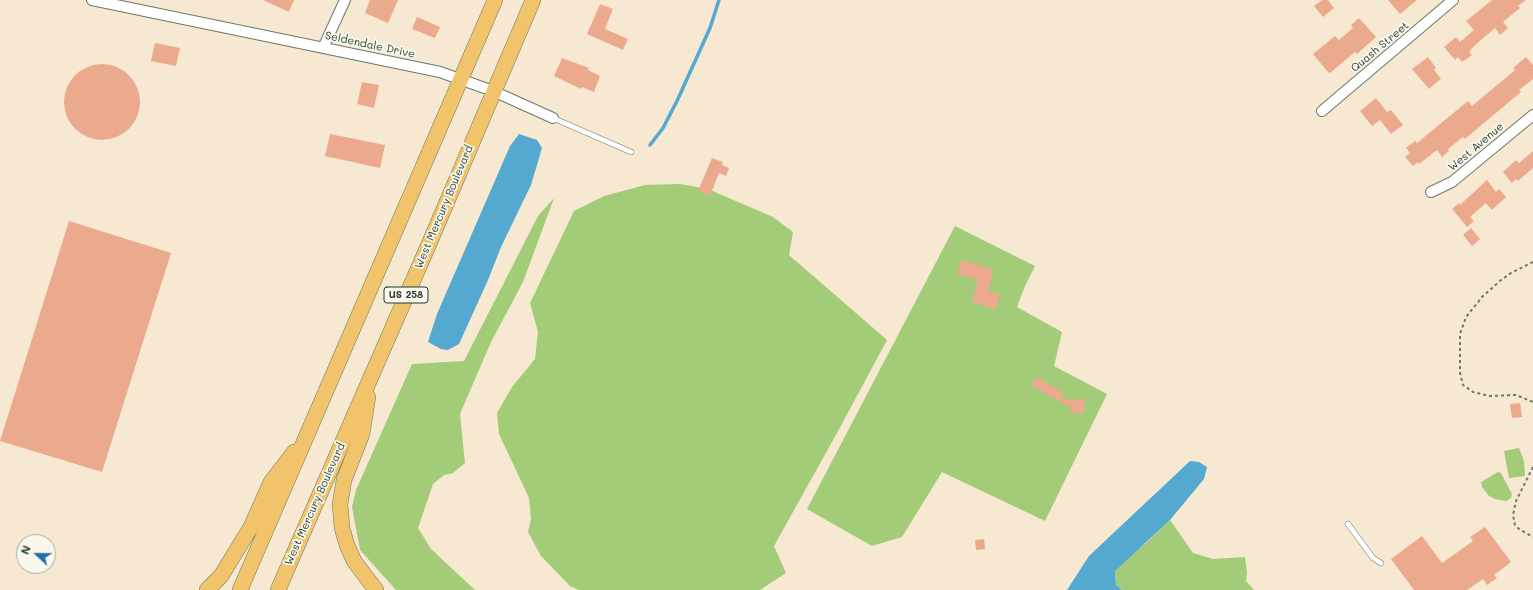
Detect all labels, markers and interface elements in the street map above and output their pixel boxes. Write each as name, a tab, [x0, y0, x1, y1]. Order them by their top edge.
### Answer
street label: Quash Street	[1348, 19, 1412, 75]
street label: Seldendale Drive	[324, 29, 416, 61]
street label: West Avenue	[1446, 120, 1506, 174]
street label: West Mercury Boulevard	[412, 143, 476, 271]
road number: US 258	[384, 287, 428, 303]
street label: West Mercury Boulevard	[282, 441, 348, 567]
north arrow	[16, 534, 56, 574]
text: N	[17, 543, 34, 556]

